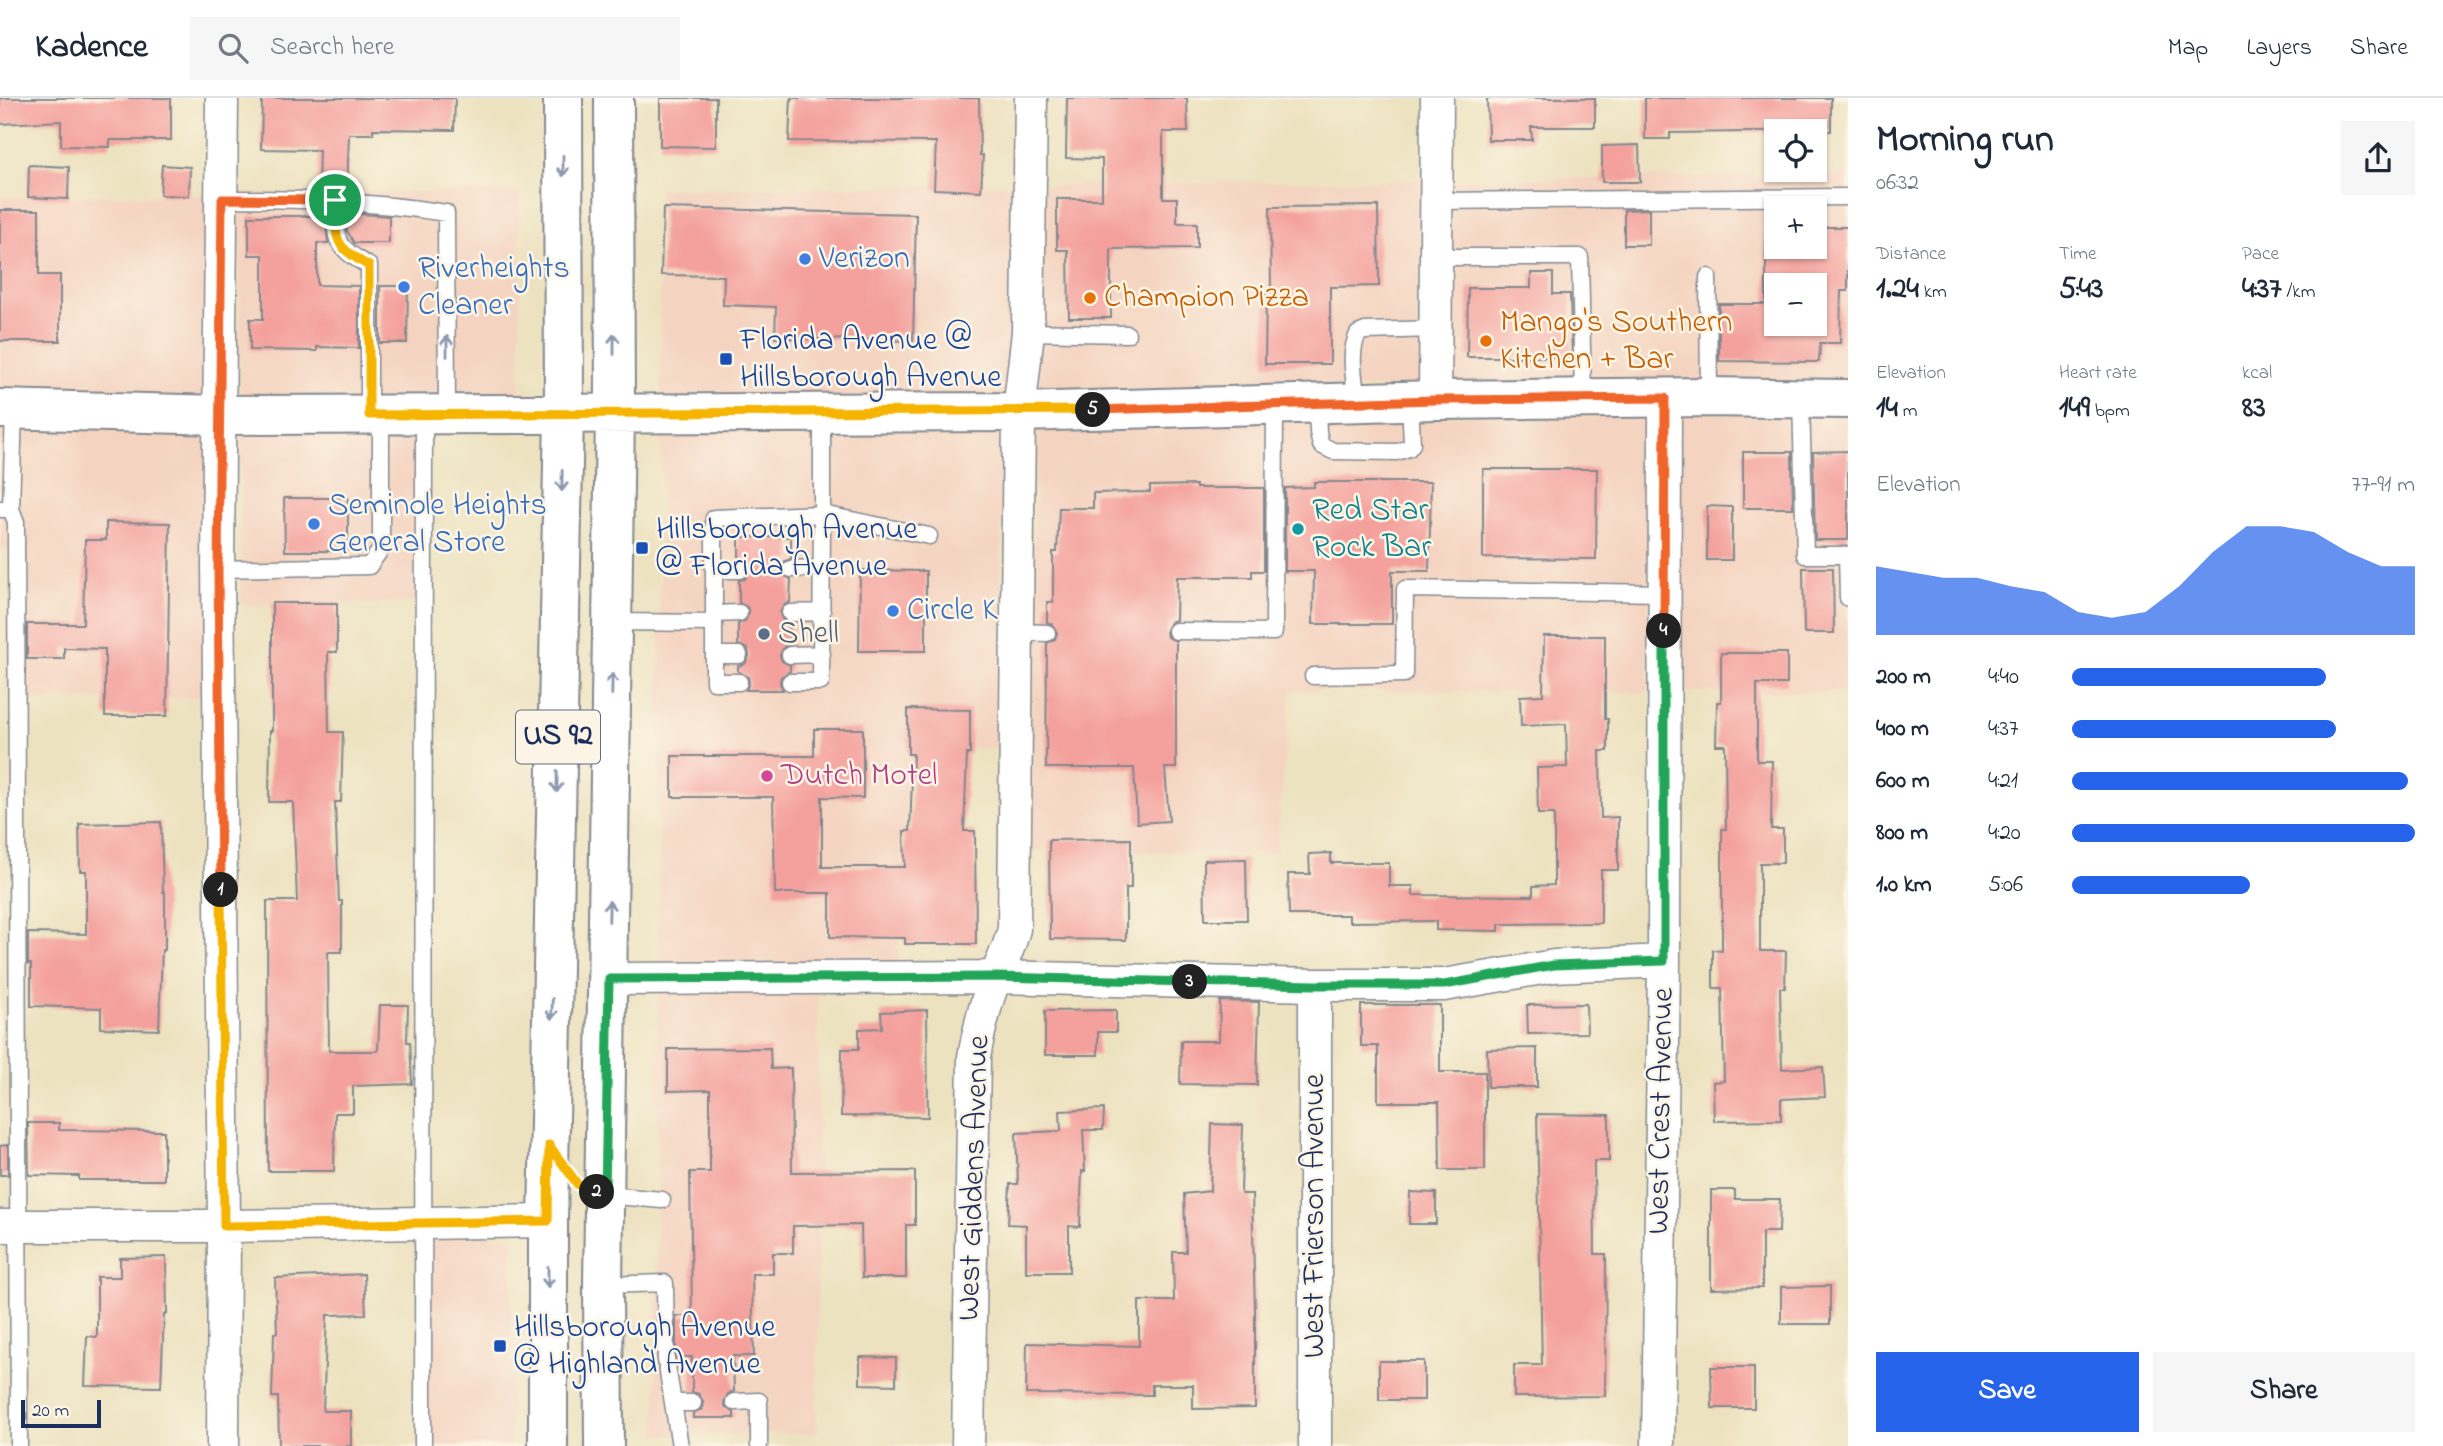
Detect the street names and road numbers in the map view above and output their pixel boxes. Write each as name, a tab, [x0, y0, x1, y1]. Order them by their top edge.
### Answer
road number: US 92	[516, 710, 600, 764]
street label: West Crest Avenue	[1636, 987, 1688, 1235]
street label: West Giddens Avenue	[947, 1034, 1004, 1322]
street label: West Frierson Avenue	[1292, 1073, 1339, 1358]

